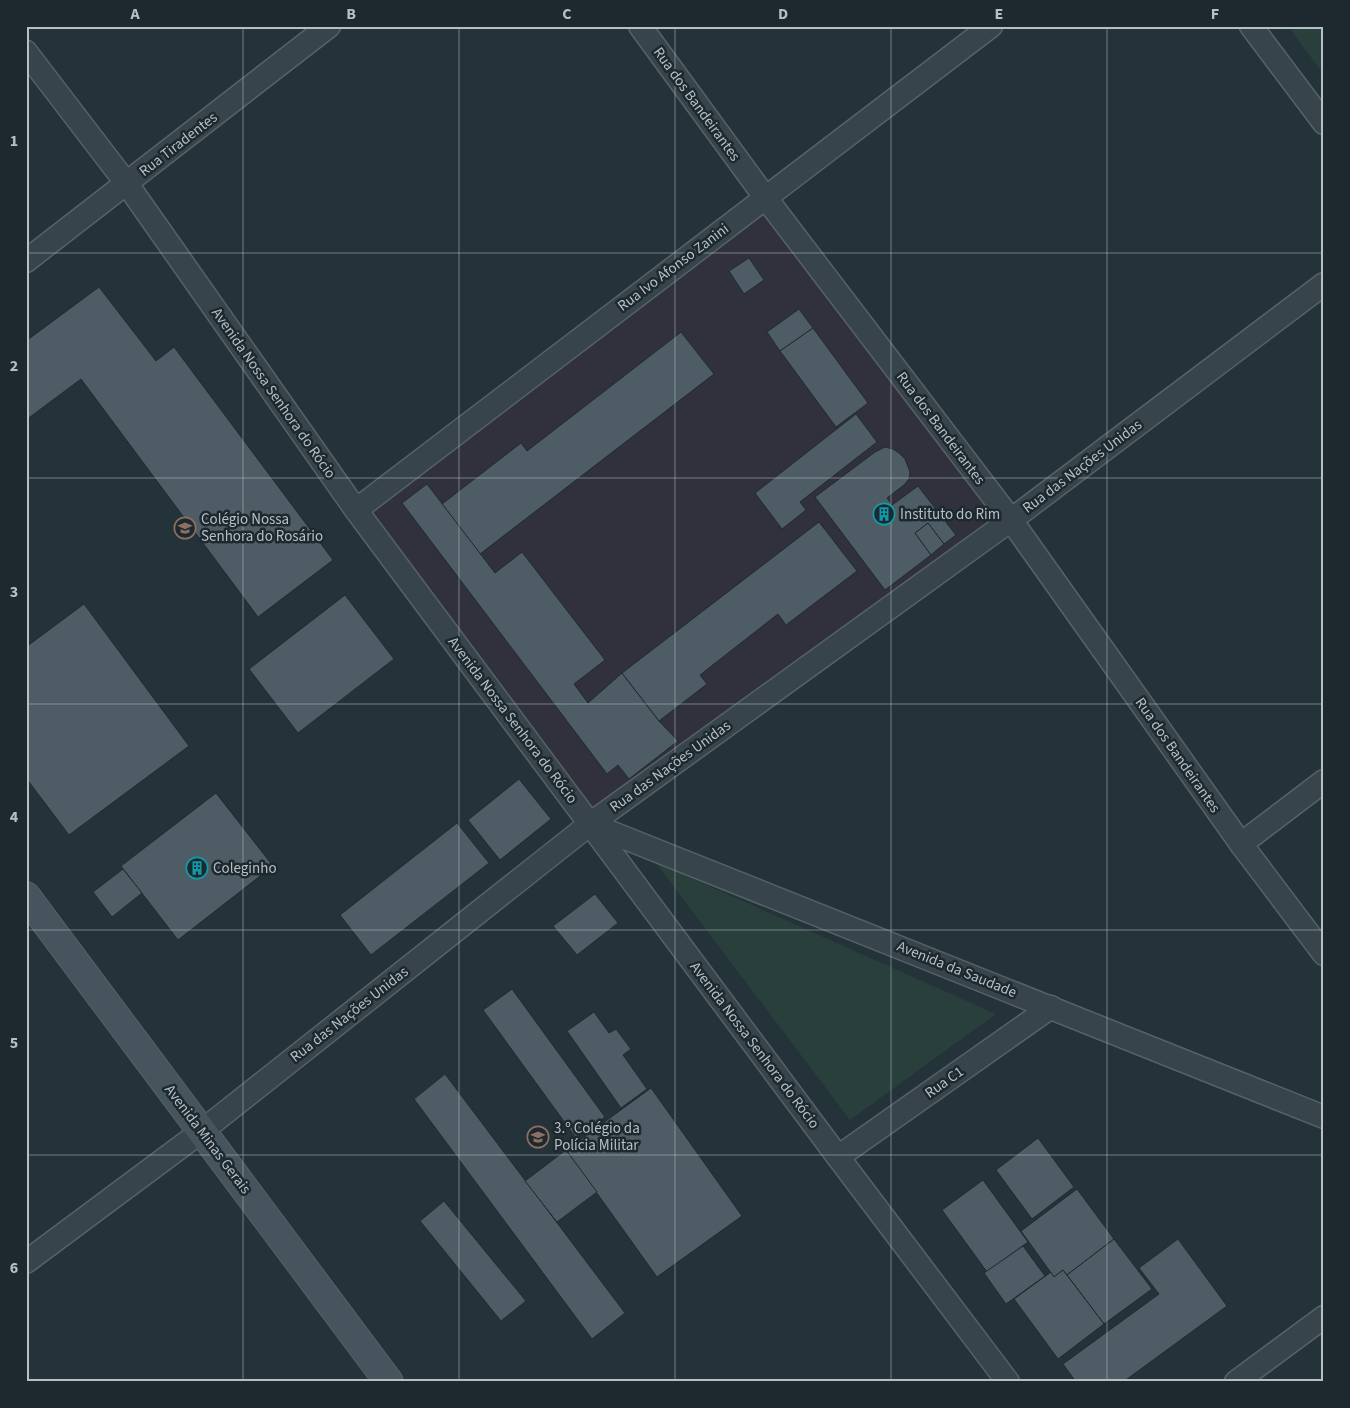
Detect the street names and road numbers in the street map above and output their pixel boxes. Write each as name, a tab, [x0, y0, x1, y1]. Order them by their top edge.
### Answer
street label: Rua dos Bandeirantes	[648, 43, 745, 166]
street label: Rua Tiradentes	[135, 107, 222, 182]
street label: Rua Ivo Afonso Zanini	[613, 219, 733, 316]
street label: Avenida Nossa Senhora do Rócio	[206, 304, 341, 483]
street label: Rua dos Bandeirantes	[891, 368, 990, 489]
street label: Rua das Nações Unidas	[1018, 414, 1146, 518]
street label: Avenida Nossa Senhora do Rócio	[443, 632, 582, 808]
street label: Rua dos Bandeirantes	[1130, 693, 1225, 817]
street label: Rua das Nações Unidas	[606, 715, 735, 817]
street label: Avenida da Saudade	[894, 936, 1020, 1003]
street label: Avenida Nossa Senhora do Rócio	[685, 957, 824, 1133]
street label: Rua das Nações Unidas	[286, 962, 413, 1067]
street label: Rua C1	[921, 1061, 968, 1103]
street label: Avenida Minas Gerais	[160, 1080, 256, 1198]

